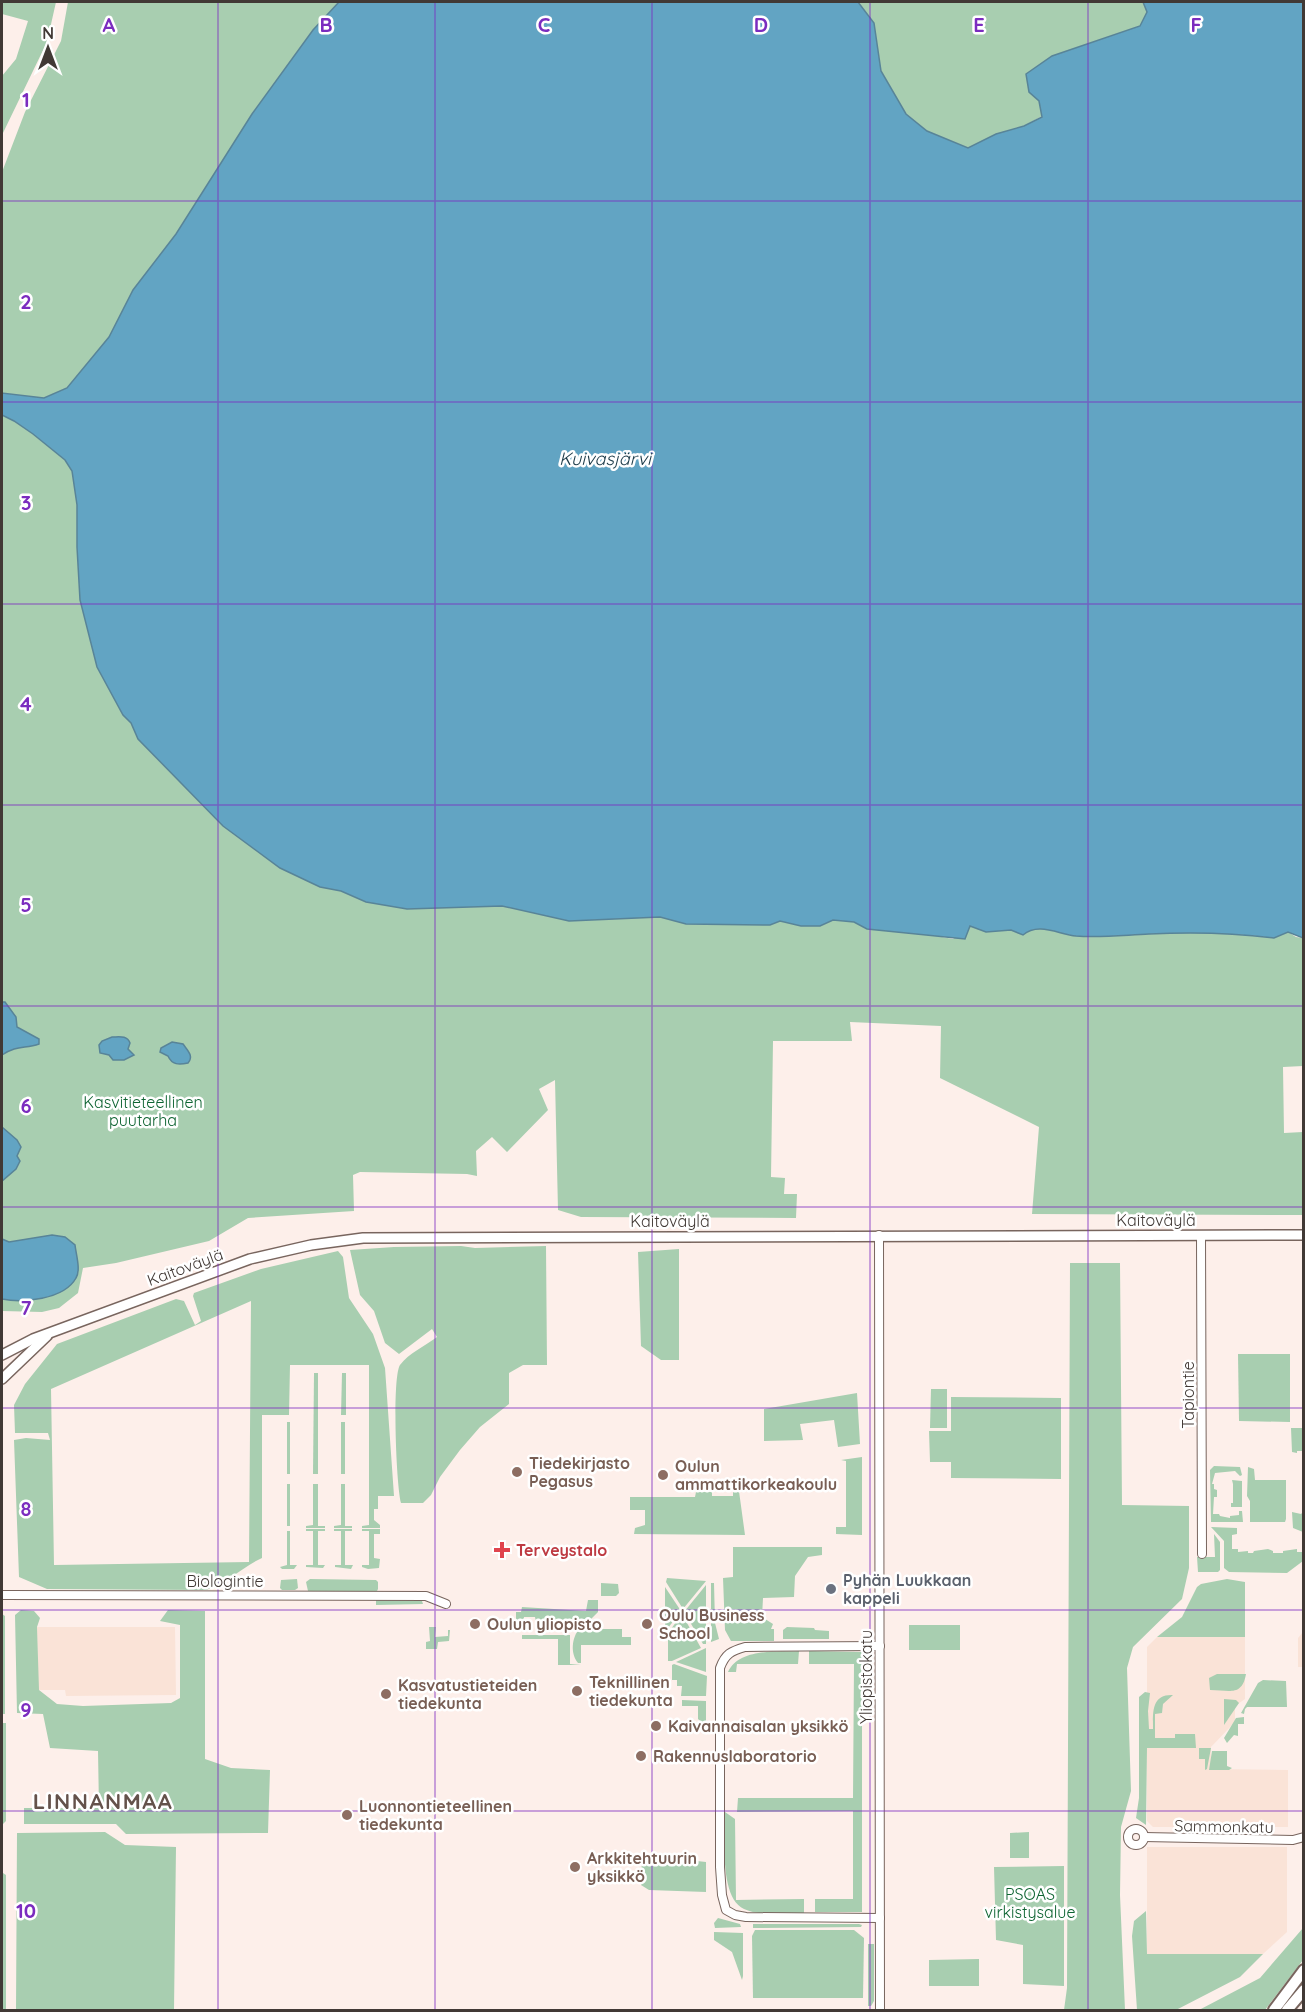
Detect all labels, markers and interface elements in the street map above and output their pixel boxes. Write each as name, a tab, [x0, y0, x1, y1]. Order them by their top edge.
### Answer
text: A	[103, 12, 116, 37]
text: B	[319, 12, 333, 37]
text: C	[538, 12, 551, 37]
text: D	[754, 12, 768, 37]
text: E	[973, 12, 985, 37]
text: F	[1190, 12, 1202, 37]
north arrow	[18, 18, 78, 78]
text: N	[42, 23, 54, 43]
text: 1	[22, 87, 30, 112]
text: 2	[20, 289, 32, 314]
water label: Kuivasjärvi	[559, 447, 653, 470]
text: 3	[21, 490, 31, 515]
text: 4	[20, 691, 32, 716]
text: 5	[20, 892, 32, 917]
park label: Kasvitieteellinen puutarha	[83, 1092, 203, 1130]
text: 6	[20, 1093, 32, 1118]
street label: Kaitoväylä	[1116, 1210, 1196, 1230]
street label: Kaitoväylä	[630, 1211, 710, 1231]
street label: Kaitoväylä	[144, 1244, 226, 1290]
text: 7	[21, 1295, 32, 1320]
street label: Tapiontie	[1178, 1361, 1198, 1429]
place label: Tiedekirjasto Pegasus	[529, 1453, 630, 1491]
place label: Oulun ammattikorkeakoulu	[675, 1456, 837, 1494]
marker: Tiedekirjasto Pegasus	[510, 1465, 524, 1479]
marker: Oulun ammattikorkeakoulu	[656, 1468, 670, 1482]
text: 8	[21, 1496, 32, 1521]
place label: Terveystalo	[516, 1540, 607, 1560]
marker: Terveystalo	[493, 1541, 511, 1559]
place label: Pyhän Luukkaan kappeli	[843, 1570, 971, 1608]
street label: Biologintie	[186, 1571, 264, 1591]
marker: Pyhän Luukkaan kappeli	[824, 1582, 838, 1596]
place label: Oulu Business School	[659, 1605, 765, 1643]
place label: Oulun yliopisto	[487, 1614, 602, 1634]
marker: Oulun yliopisto	[468, 1617, 482, 1631]
marker: Oulu Business School	[640, 1617, 654, 1631]
street label: Yliopistokatu	[856, 1630, 876, 1724]
place label: Teknillinen tiedekunta	[589, 1672, 673, 1710]
place label: Kasvatustieteiden tiedekunta	[398, 1675, 537, 1713]
marker: Teknillinen tiedekunta	[570, 1684, 584, 1698]
marker: Kasvatustieteiden tiedekunta	[379, 1687, 393, 1701]
text: 9	[20, 1697, 32, 1722]
place label: Kaivannaisalan yksikkö	[668, 1716, 849, 1736]
marker: Kaivannaisalan yksikkö	[649, 1719, 663, 1733]
place label: Rakennuslaboratorio	[653, 1746, 817, 1766]
marker: Rakennuslaboratorio	[634, 1749, 648, 1763]
district label: LINNANMAA	[33, 1787, 173, 1815]
place label: Luonnontieteellinen tiedekunta	[359, 1796, 512, 1834]
marker: Luonnontieteellinen tiedekunta	[340, 1808, 354, 1822]
street label: Sammonkatu	[1174, 1815, 1274, 1837]
place label: Arkkitehtuurin yksikkö	[587, 1848, 697, 1886]
marker: Arkkitehtuurin yksikkö	[568, 1860, 582, 1874]
park label: PSOAS virkistysalue	[985, 1884, 1075, 1922]
text: 10	[16, 1898, 36, 1923]

